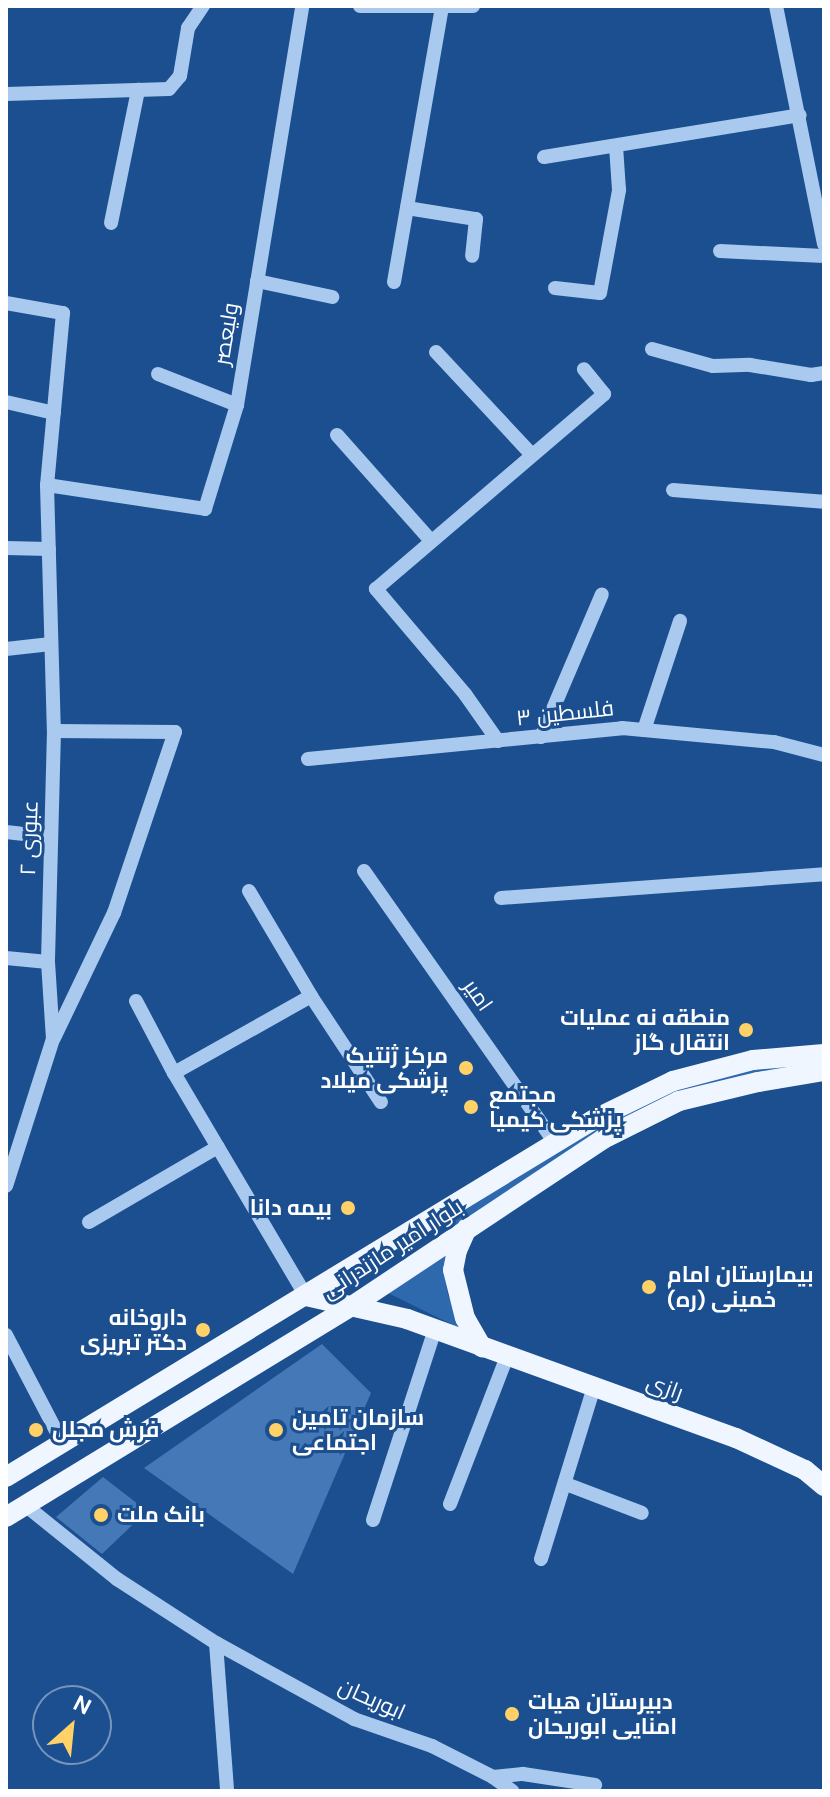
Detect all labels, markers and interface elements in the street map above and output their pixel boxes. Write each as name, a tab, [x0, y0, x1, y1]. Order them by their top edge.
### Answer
street label: ولیعصر	[208, 301, 244, 367]
street label: فلسطین ۳	[515, 695, 615, 731]
street label: عبوری ۲	[14, 800, 44, 876]
street label: امیر	[458, 974, 498, 1016]
place label: منطقه نه عملیات انتقال گاز	[560, 1004, 730, 1056]
marker: منطقه نه عملیات انتقال گاز	[737, 1021, 755, 1039]
place label: مرکز ژنتیک پزشکی میلاد	[320, 1042, 448, 1094]
marker: مرکز ژنتیک پزشکی میلاد	[455, 1057, 477, 1079]
place label: مجتمع پزشکی کیمیا	[489, 1081, 622, 1132]
marker: مجتمع پزشکی کیمیا	[460, 1096, 482, 1118]
street label: بلوار امیر مازندرانی	[316, 1194, 468, 1304]
place label: بیمه دانا	[250, 1195, 332, 1221]
marker: بیمه دانا	[339, 1199, 357, 1217]
place label: بیمارستان امام خمینی (ره)	[667, 1261, 813, 1312]
marker: بیمارستان امام خمینی (ره)	[638, 1276, 660, 1298]
place label: داروخانه دکتر تبریزی	[80, 1304, 187, 1356]
marker: داروخانه دکتر تبریزی	[194, 1321, 212, 1339]
street label: رازی	[643, 1368, 687, 1406]
place label: سازمان تامین اجتماعی	[292, 1404, 424, 1456]
place label: فرش مجلل	[52, 1417, 159, 1443]
marker: فرش مجلل	[27, 1421, 45, 1439]
marker: سازمان تامین اجتماعی	[267, 1421, 285, 1439]
place label: بانک ملت	[117, 1502, 205, 1528]
marker: بانک ملت	[92, 1506, 110, 1524]
street label: ابوریحان	[334, 1673, 410, 1725]
north arrow	[32, 1685, 112, 1765]
text: N	[68, 1688, 96, 1722]
place label: دبیرستان هیات امنایی ابوریحان	[528, 1688, 677, 1740]
marker: دبیرستان هیات امنایی ابوریحان	[503, 1705, 521, 1723]

